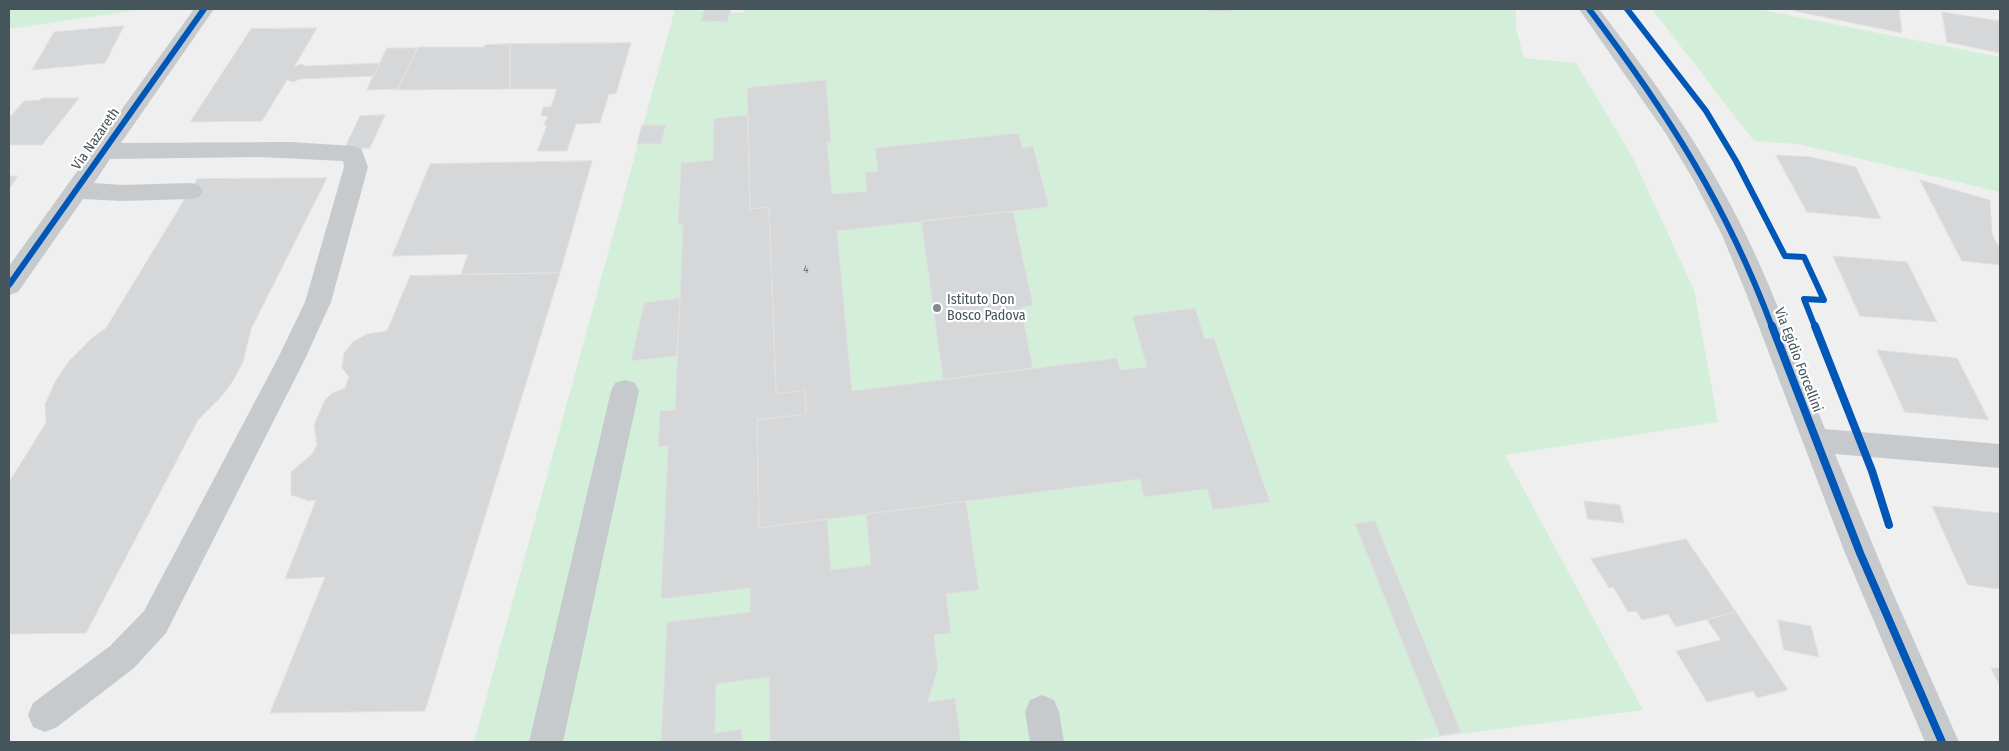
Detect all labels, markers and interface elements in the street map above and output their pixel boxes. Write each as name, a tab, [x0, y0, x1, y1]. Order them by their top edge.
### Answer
street label: Via Nazareth	[69, 105, 123, 173]
house number: 4	[803, 263, 809, 277]
place label: Istituto Don Bosco Padova	[947, 292, 1026, 324]
marker: Istituto Don Bosco Padova	[931, 302, 943, 314]
street label: Via Egidio Forcellini	[1770, 305, 1826, 415]

